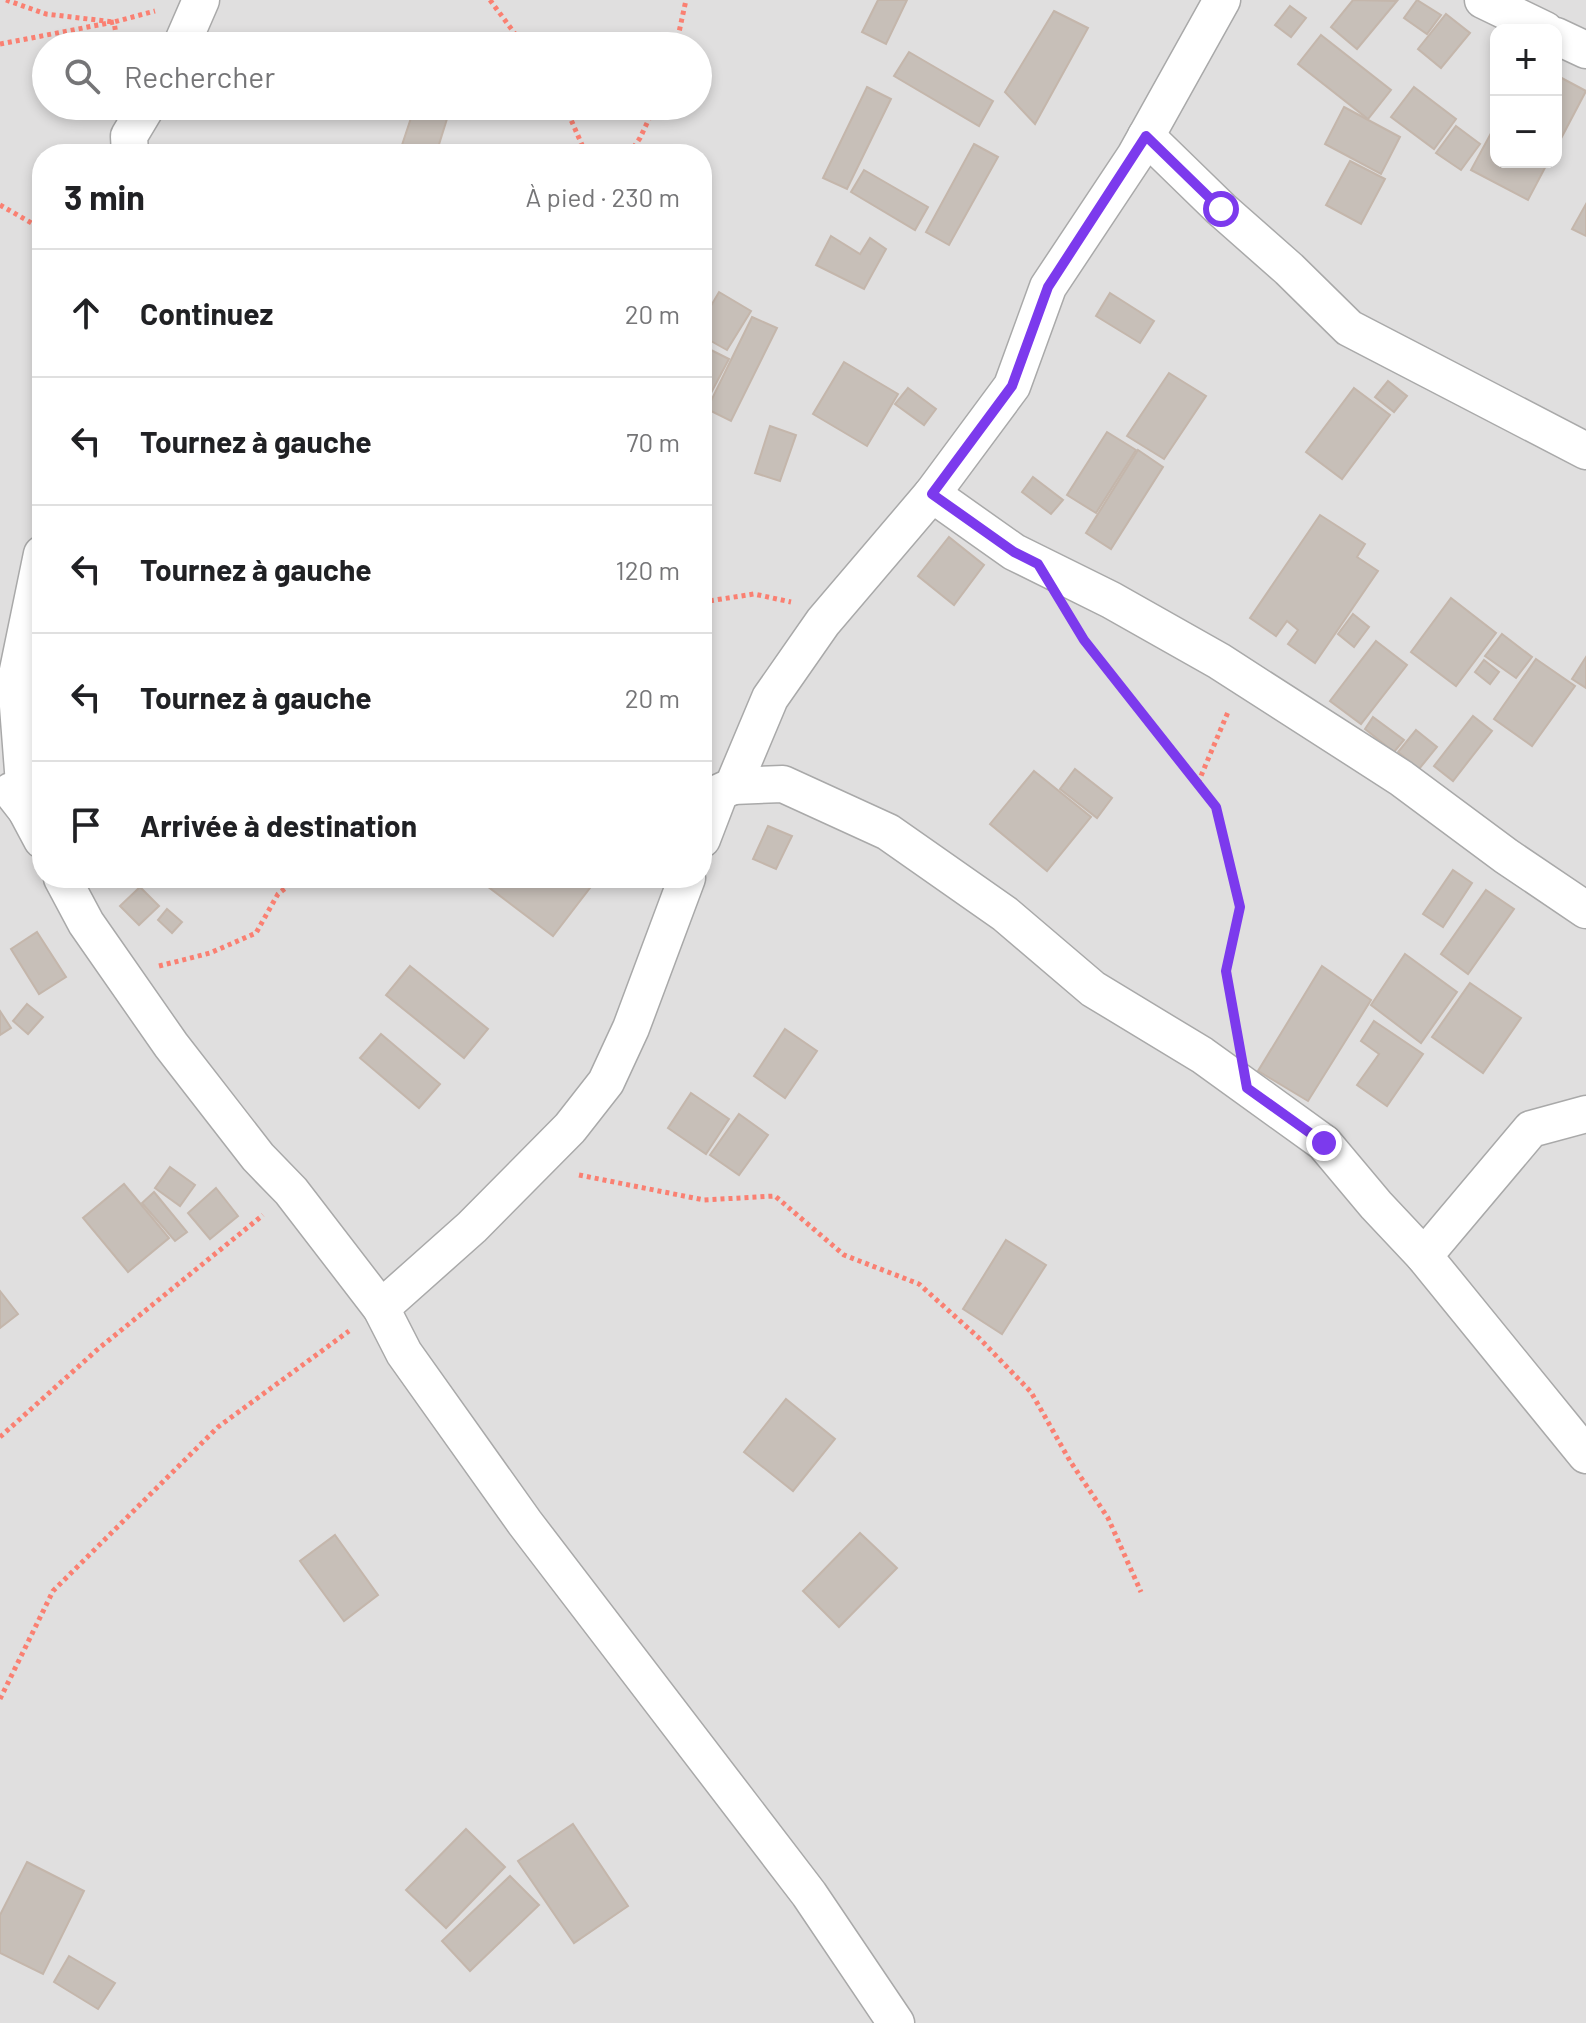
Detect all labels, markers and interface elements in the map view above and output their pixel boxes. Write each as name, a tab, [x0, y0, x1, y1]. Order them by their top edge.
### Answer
map controls	[1490, 24, 1562, 168]
button: +	[1490, 24, 1562, 96]
search box	[32, 32, 712, 120]
icon: search	[60, 54, 104, 98]
text: Rechercher	[124, 58, 275, 94]
button: −	[1490, 96, 1562, 168]
text: 3 min	[64, 176, 145, 217]
text: À pied · 230 m	[526, 181, 680, 212]
route start	[1203, 191, 1239, 227]
icon: ahead	[64, 291, 108, 335]
text: Continuez	[140, 295, 273, 331]
text: 20 m	[625, 298, 680, 329]
icon: left	[64, 419, 108, 463]
text: Tournez à gauche	[140, 423, 372, 459]
text: 70 m	[626, 426, 680, 457]
icon: left	[64, 547, 108, 591]
text: Tournez à gauche	[140, 551, 372, 587]
text: 120 m	[616, 554, 680, 585]
icon: left	[64, 675, 108, 719]
text: Tournez à gauche	[140, 679, 372, 715]
text: 20 m	[625, 682, 680, 713]
icon: arrive	[64, 803, 108, 847]
text: Arrivée à destination	[140, 807, 417, 843]
route end	[1306, 1125, 1342, 1161]

